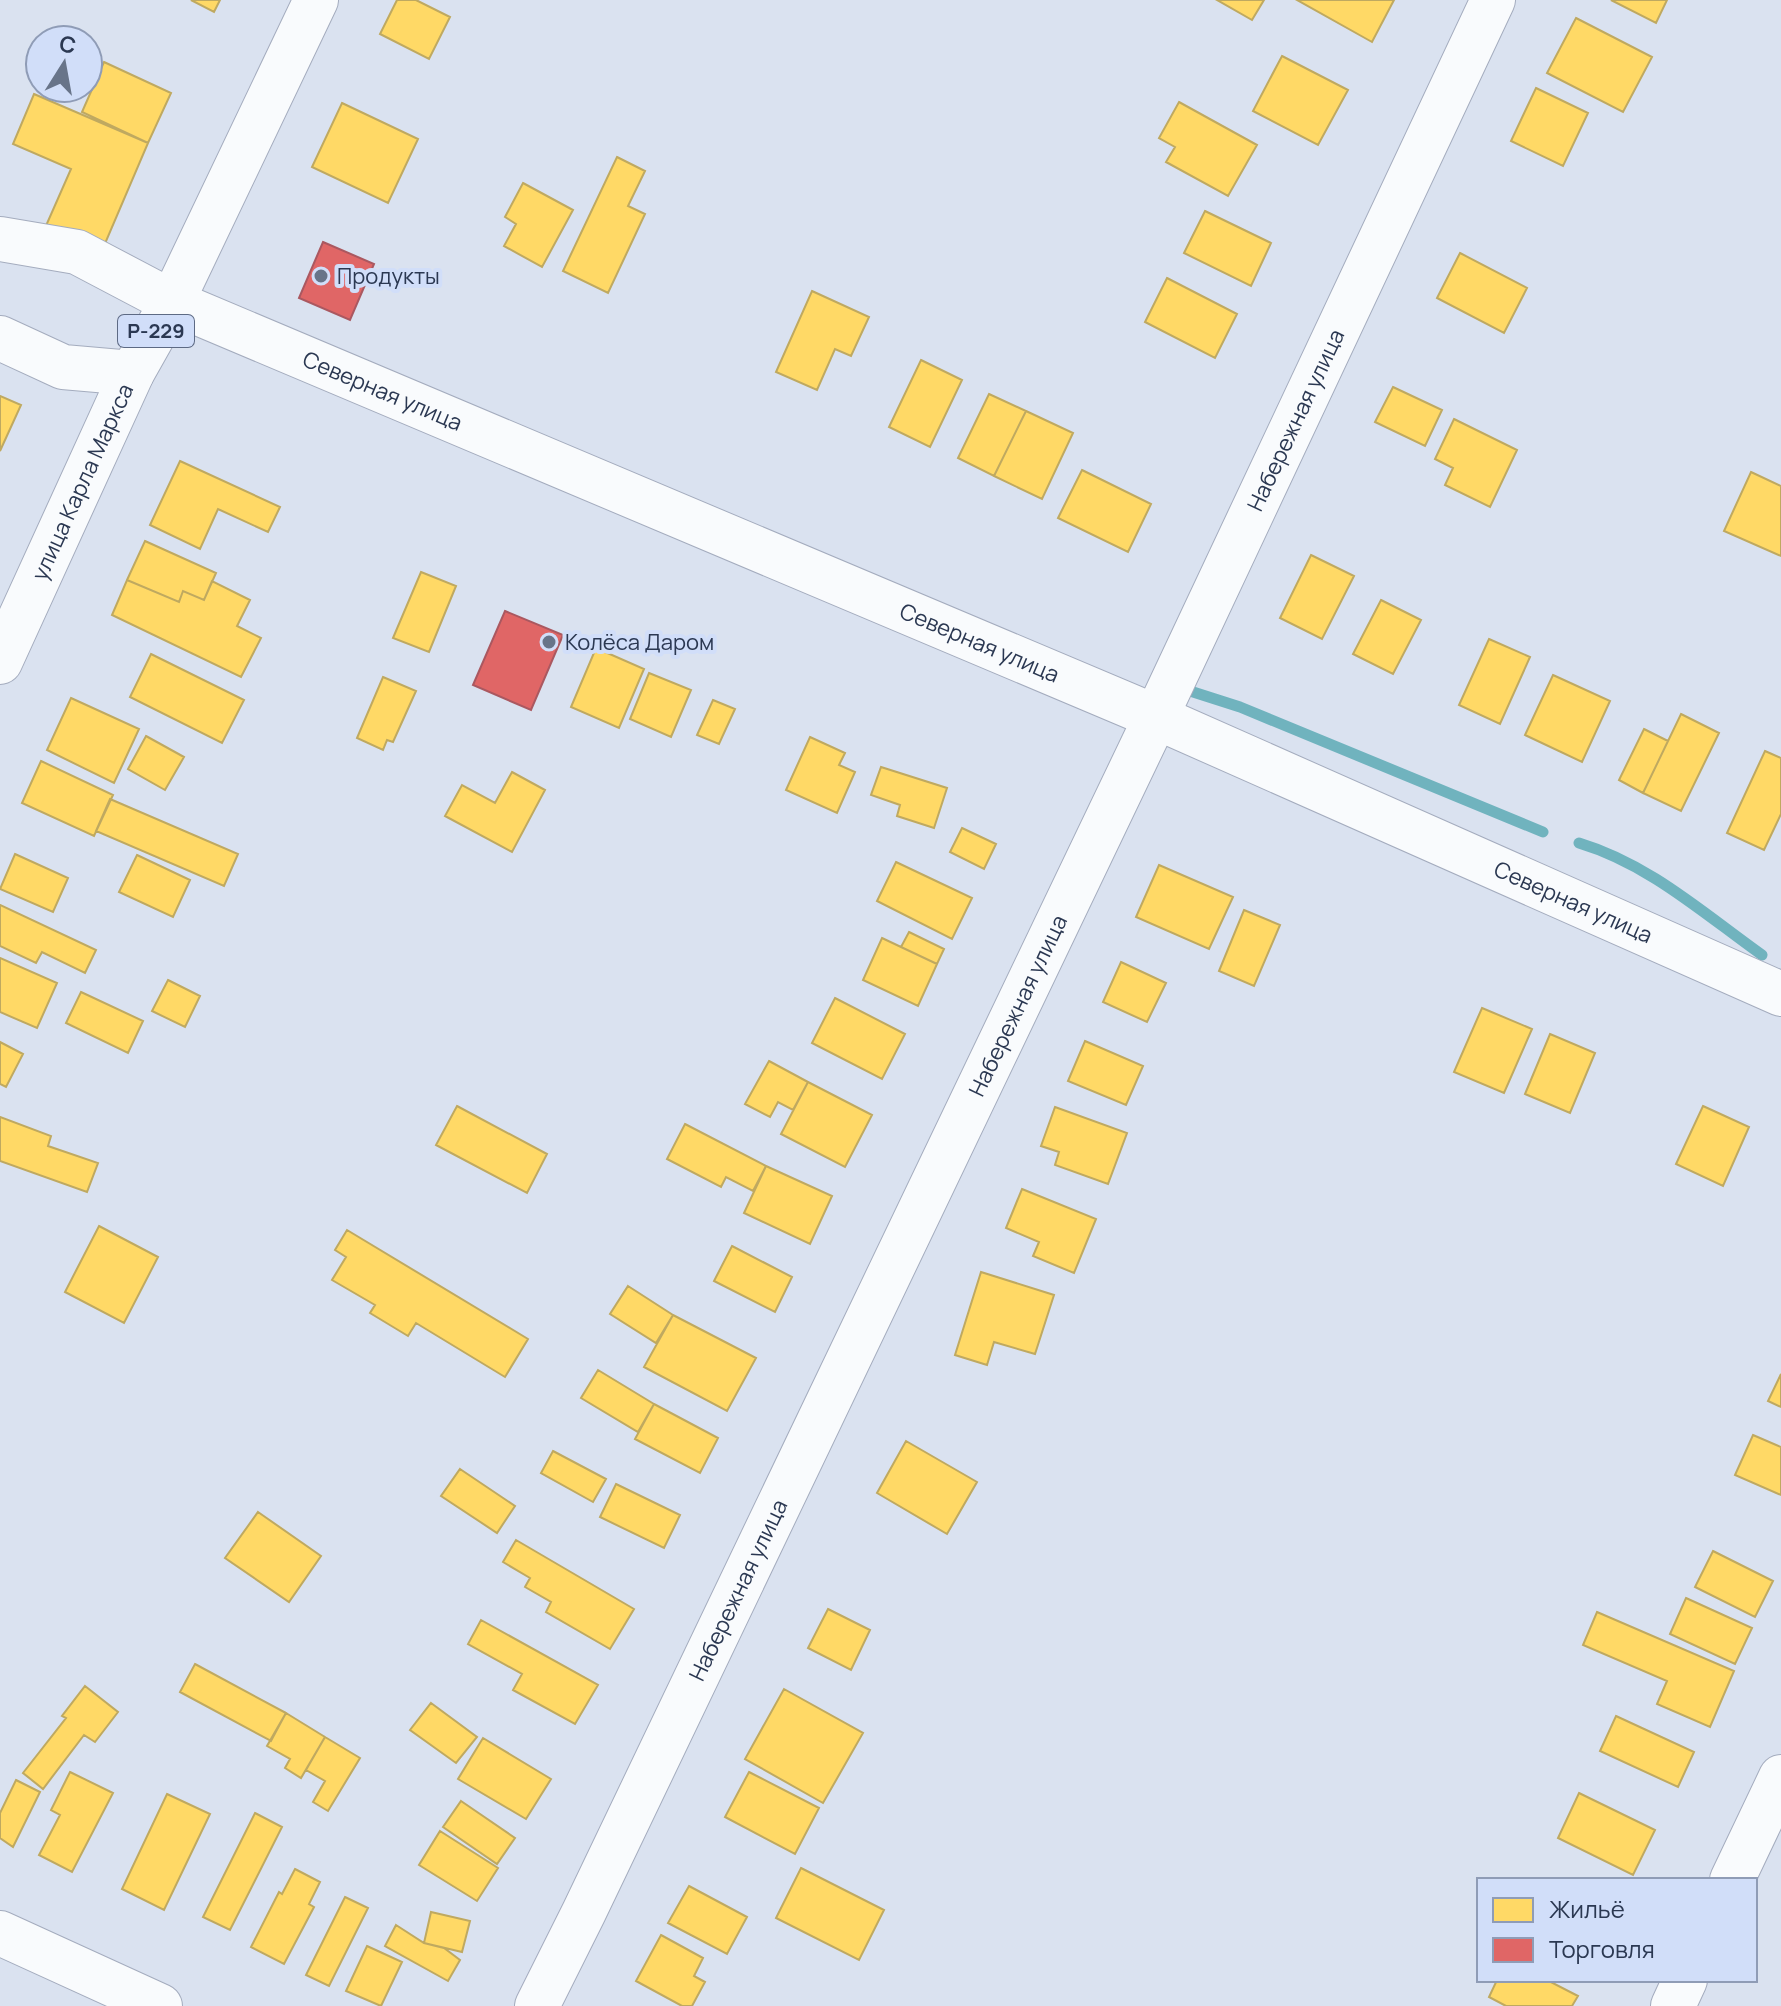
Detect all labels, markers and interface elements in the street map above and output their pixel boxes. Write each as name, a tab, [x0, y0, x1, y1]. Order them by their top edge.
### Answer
north arrow	[24, 24, 104, 104]
text: С	[57, 28, 79, 61]
place label: Продукты	[337, 261, 440, 291]
marker: Продукты	[312, 267, 330, 285]
road number: Р-229	[118, 315, 194, 347]
street label: Набережная улица	[1240, 324, 1351, 516]
street label: Северная улица	[298, 344, 467, 438]
street label: улица Карла Маркса	[24, 379, 140, 585]
street label: Северная улица	[895, 596, 1064, 690]
place label: Колёса Даром	[565, 627, 714, 657]
marker: Колёса Даром	[540, 633, 558, 651]
street label: Северная улица	[1490, 854, 1657, 950]
street label: Набережная улица	[962, 910, 1074, 1101]
street label: Набережная улица	[682, 1494, 794, 1686]
legend	[1477, 1878, 1757, 1982]
text: Жильё	[1549, 1892, 1625, 1925]
text: Торговля	[1549, 1932, 1655, 1965]

